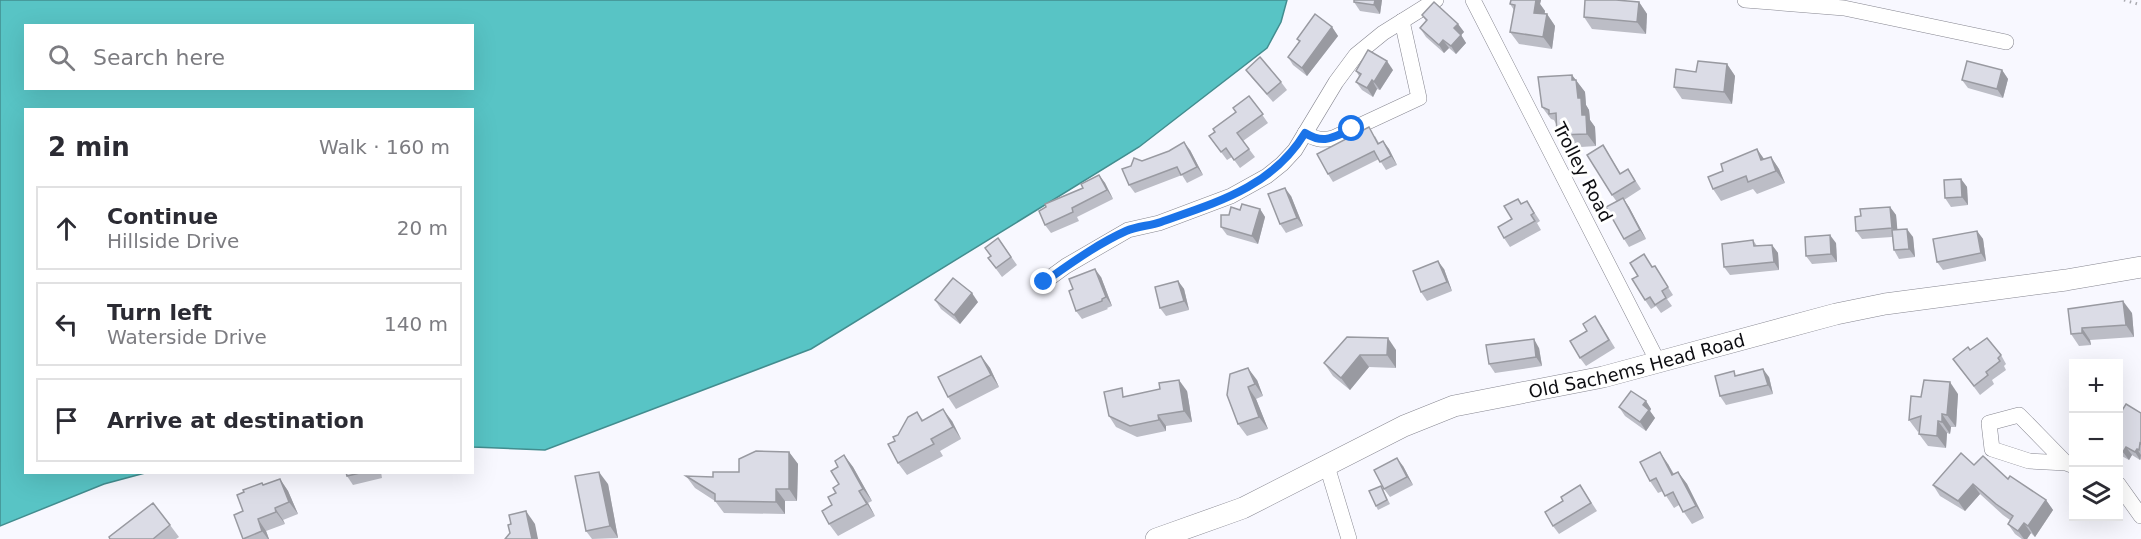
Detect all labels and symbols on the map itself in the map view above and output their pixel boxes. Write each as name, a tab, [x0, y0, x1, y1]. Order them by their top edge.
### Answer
route start	[1338, 115, 1364, 141]
street label: Trolley Road	[1548, 118, 1617, 225]
route end	[1030, 268, 1056, 294]
street label: Old Sachems Head Road	[1527, 329, 1747, 402]

